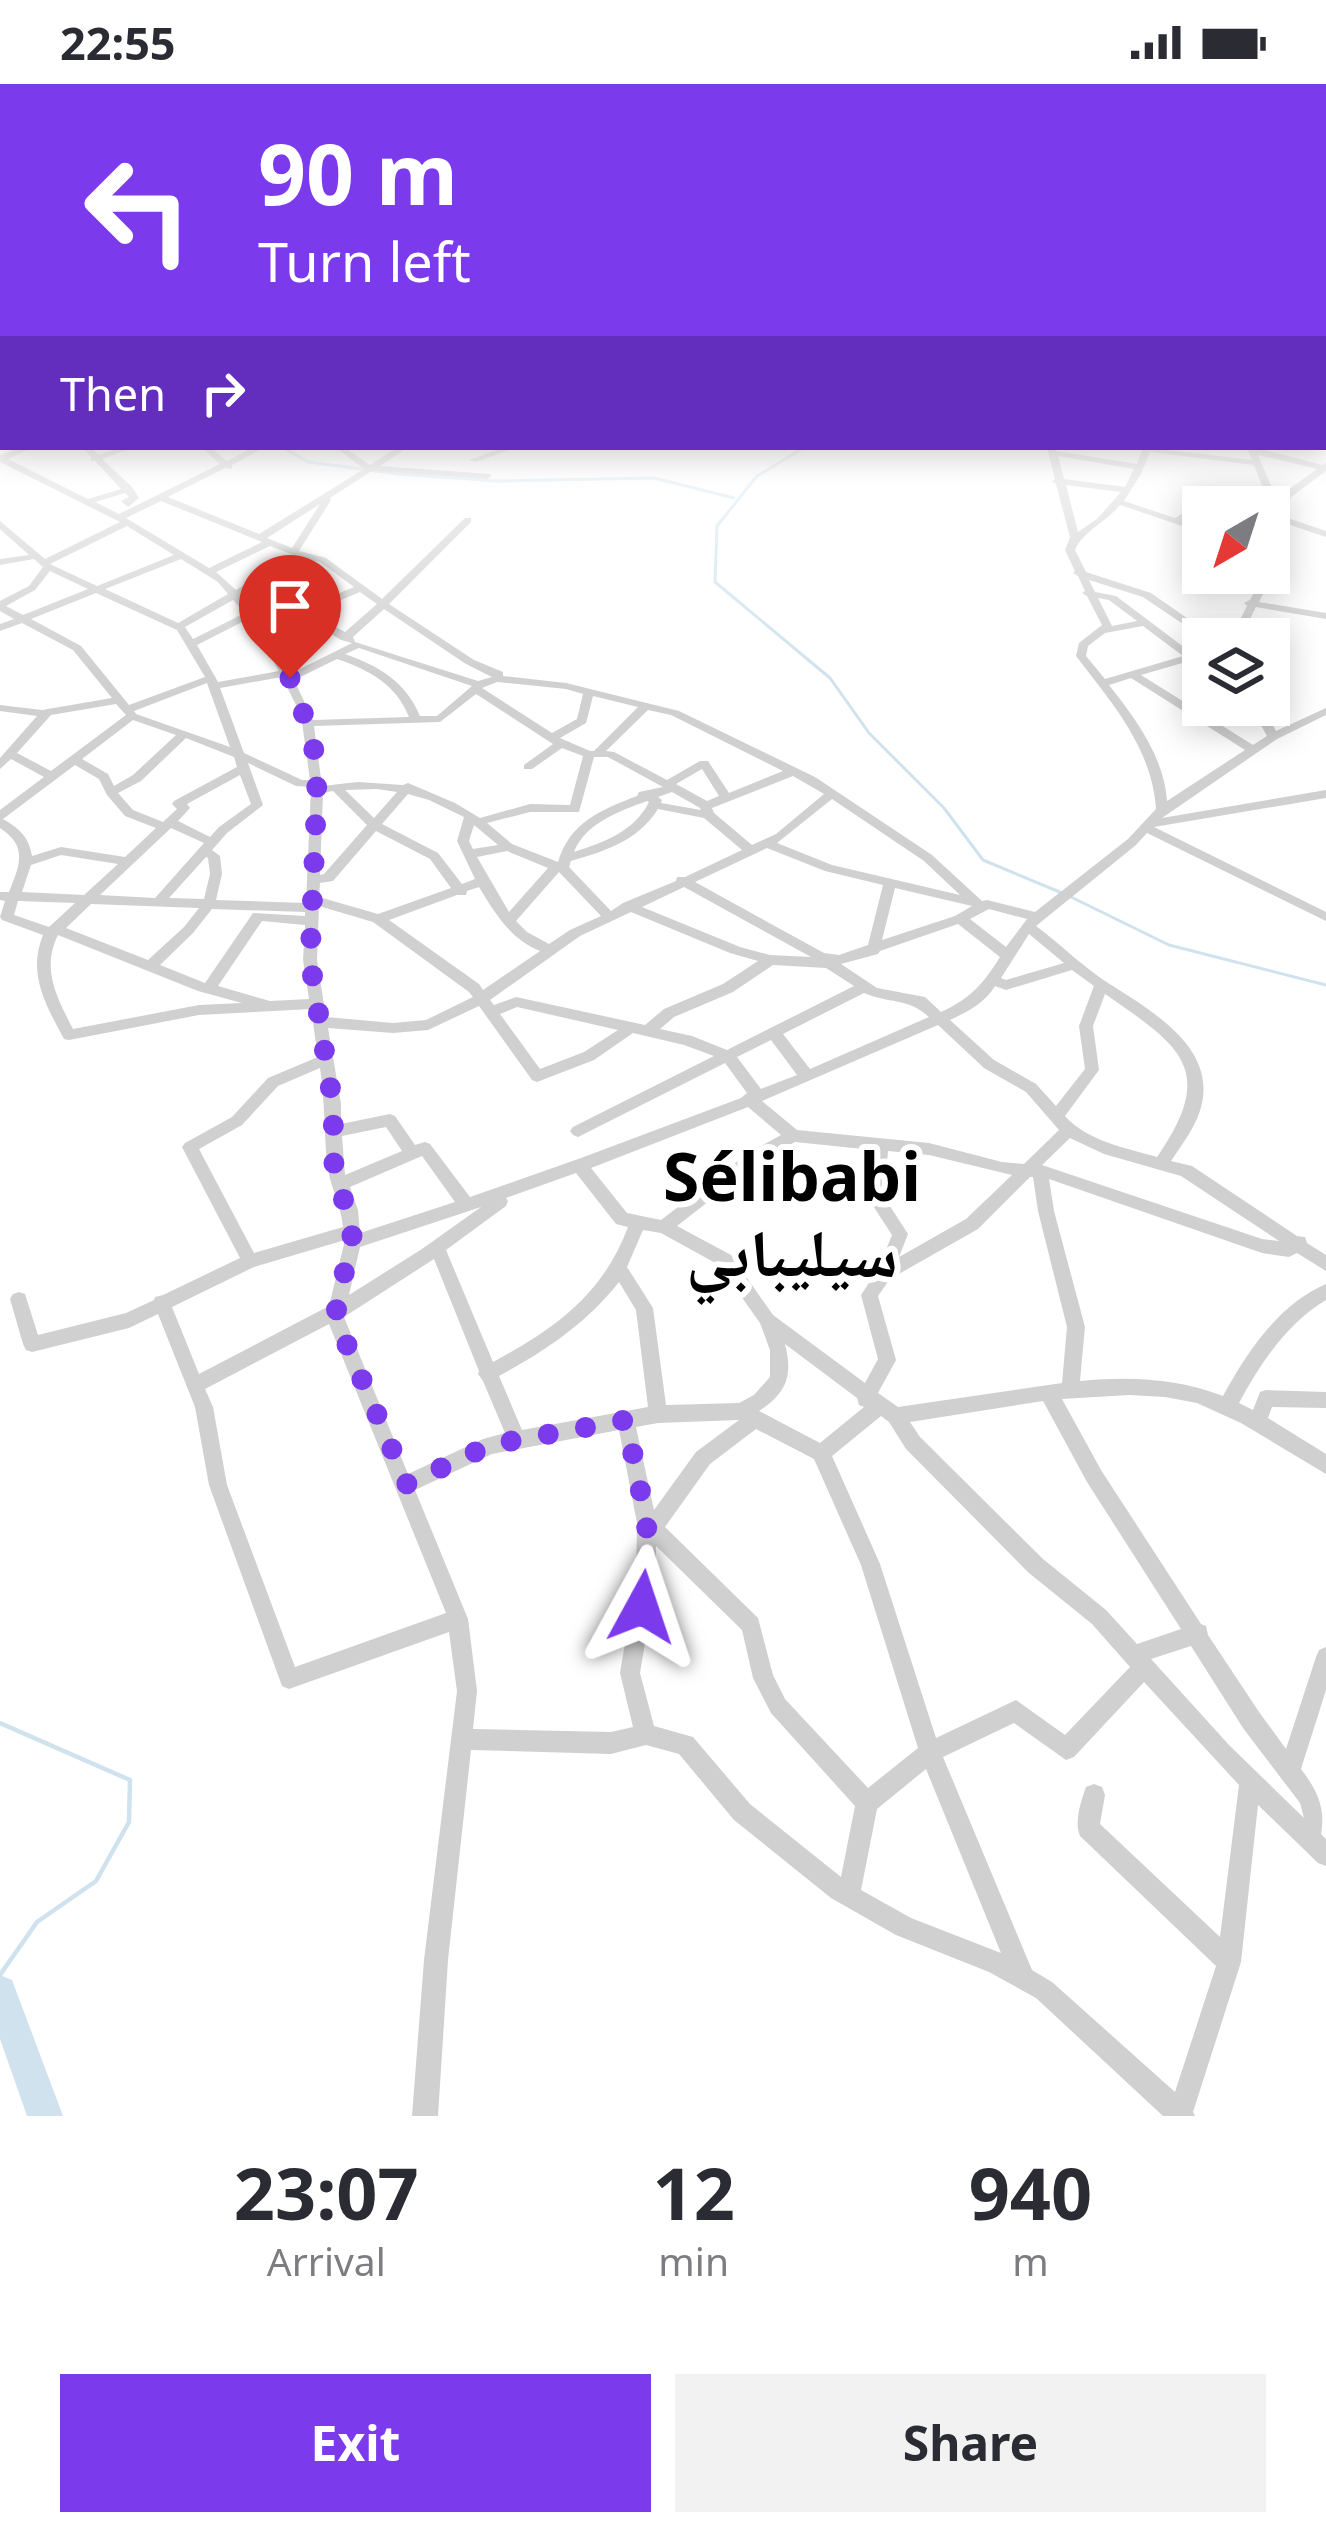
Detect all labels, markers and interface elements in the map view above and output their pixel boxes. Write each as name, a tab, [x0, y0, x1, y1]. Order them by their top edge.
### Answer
text: 22:55	[60, 12, 176, 73]
text: 90 m	[258, 115, 458, 230]
icon: left	[60, 132, 216, 288]
text: Turn left	[258, 224, 471, 298]
icon: right	[190, 360, 256, 426]
text: Then	[60, 363, 166, 424]
north arrow	[1182, 486, 1290, 594]
map controls	[1182, 486, 1290, 726]
pin	[239, 555, 341, 678]
icon: arrive	[257, 573, 323, 639]
button: layers	[1182, 618, 1290, 726]
district label: Sélibabi سيليبابي	[663, 1130, 921, 1305]
position arrow	[579, 1544, 705, 1670]
text: 23:07	[234, 2143, 419, 2241]
text: 12	[653, 2143, 735, 2241]
text: 940	[969, 2143, 1092, 2241]
text: Arrival	[267, 2234, 386, 2287]
text: min	[658, 2234, 729, 2287]
text: m	[1012, 2234, 1049, 2287]
button: Exit	[60, 2374, 651, 2512]
button: Share	[675, 2374, 1266, 2512]

